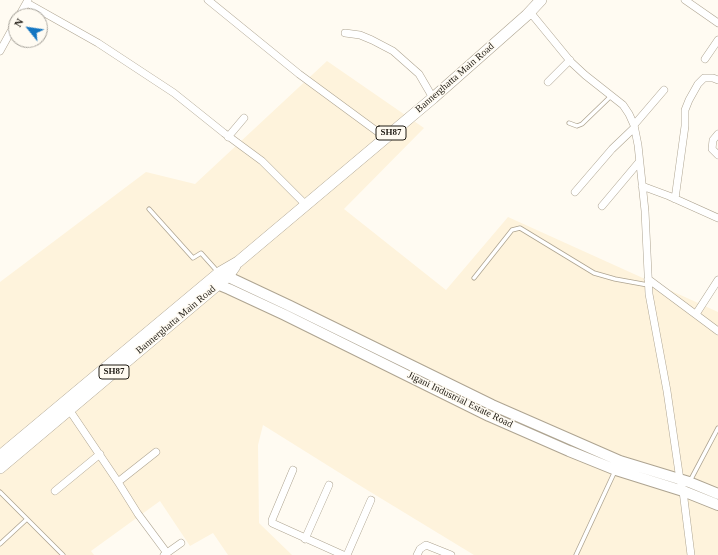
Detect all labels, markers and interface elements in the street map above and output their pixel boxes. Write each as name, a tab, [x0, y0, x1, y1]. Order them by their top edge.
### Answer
north arrow	[8, 8, 48, 48]
text: N	[11, 16, 26, 29]
street label: Bannerghatta Main Road	[413, 41, 497, 115]
road number: SH87	[376, 126, 406, 140]
street label: Bannerghatta Main Road	[134, 283, 218, 357]
road number: SH87	[99, 365, 129, 379]
street label: Jigani Industrial Estate Road	[406, 369, 514, 431]

